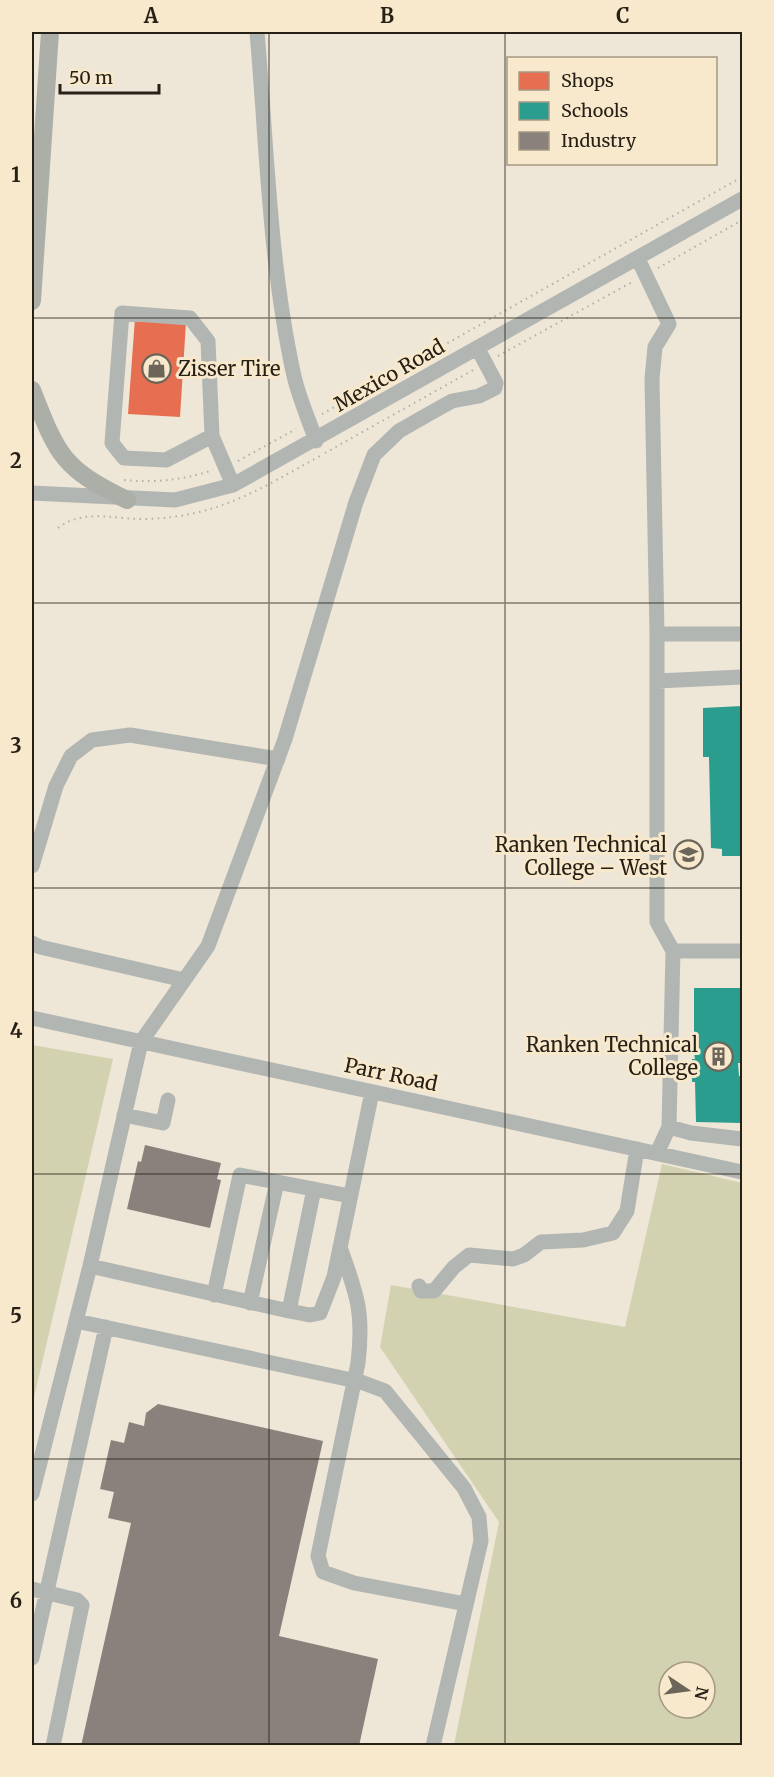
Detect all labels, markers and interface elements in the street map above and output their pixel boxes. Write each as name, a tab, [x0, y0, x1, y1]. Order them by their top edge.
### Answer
text: A	[143, 3, 159, 28]
text: B	[380, 3, 394, 28]
text: C	[616, 3, 630, 28]
scale bar	[60, 57, 159, 95]
legend	[507, 57, 717, 165]
text: 50 m	[69, 66, 113, 89]
text: Shops	[561, 69, 614, 92]
text: Schools	[561, 99, 629, 122]
text: Industry	[561, 129, 637, 152]
text: 1	[11, 162, 21, 187]
street label: Mexico Road	[329, 333, 449, 417]
shop icon: Zisser Tire	[141, 352, 173, 384]
place label: Zisser Tire	[178, 356, 280, 381]
text: 2	[10, 448, 22, 473]
text: 3	[10, 733, 22, 758]
place label: Ranken Technical College – West	[495, 832, 667, 880]
school or university icon: Ranken Technical College – West	[672, 839, 704, 871]
text: 4	[10, 1018, 23, 1043]
place label: Ranken Technical College	[526, 1032, 698, 1080]
building icon: Ranken Technical College	[703, 1040, 735, 1072]
street label: Parr Road	[342, 1052, 440, 1096]
text: 5	[10, 1303, 22, 1328]
text: 6	[10, 1588, 22, 1613]
north arrow	[657, 1660, 717, 1720]
text: N	[690, 1685, 713, 1702]

